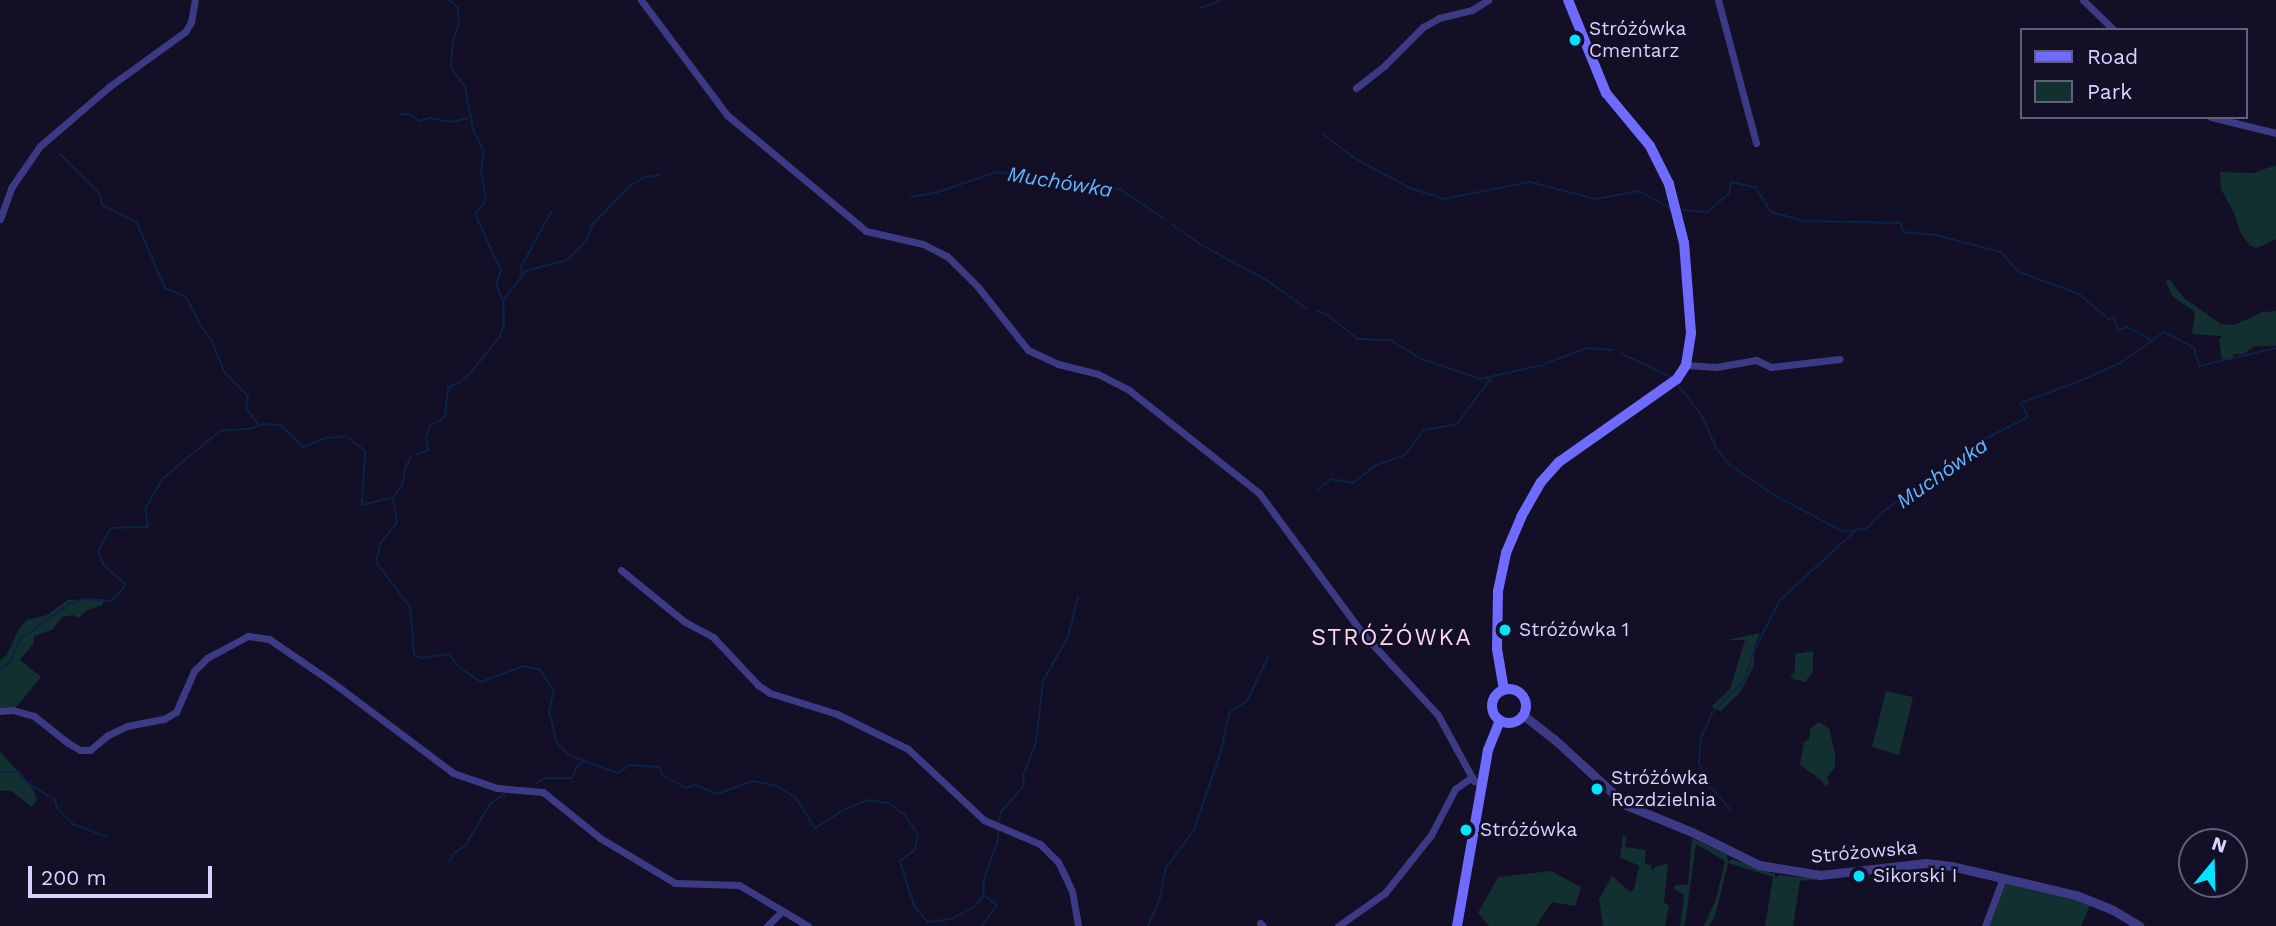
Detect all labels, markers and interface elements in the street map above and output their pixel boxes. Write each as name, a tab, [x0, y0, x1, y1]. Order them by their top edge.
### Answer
place label: Stróżówka Cmentarz	[1589, 18, 1686, 62]
legend	[2021, 28, 2248, 119]
marker: Stróżówka Cmentarz	[1567, 32, 1583, 48]
text: Road	[2087, 44, 2138, 69]
text: Park	[2087, 79, 2132, 104]
water label: Muchówka	[1006, 161, 1114, 203]
water label: Muchówka	[1891, 432, 1993, 514]
place label: Stróżówka 1	[1519, 619, 1630, 641]
marker: Stróżówka 1	[1497, 622, 1513, 638]
district label: STRÓŻÓWKA	[1312, 624, 1472, 652]
place label: Stróżówka Rozdzielnia	[1611, 767, 1716, 811]
marker: Stróżówka Rozdzielnia	[1589, 781, 1605, 797]
place label: Stróżówka	[1480, 819, 1577, 841]
marker: Stróżówka	[1458, 822, 1474, 838]
north arrow	[2178, 828, 2248, 898]
text: N	[2209, 831, 2230, 858]
street label: Stróżowska	[1810, 836, 1918, 868]
scale bar	[32, 852, 215, 896]
text: 200 m	[41, 865, 107, 890]
place label: Sikorski I	[1873, 865, 1957, 887]
marker: Sikorski I	[1851, 868, 1867, 884]

